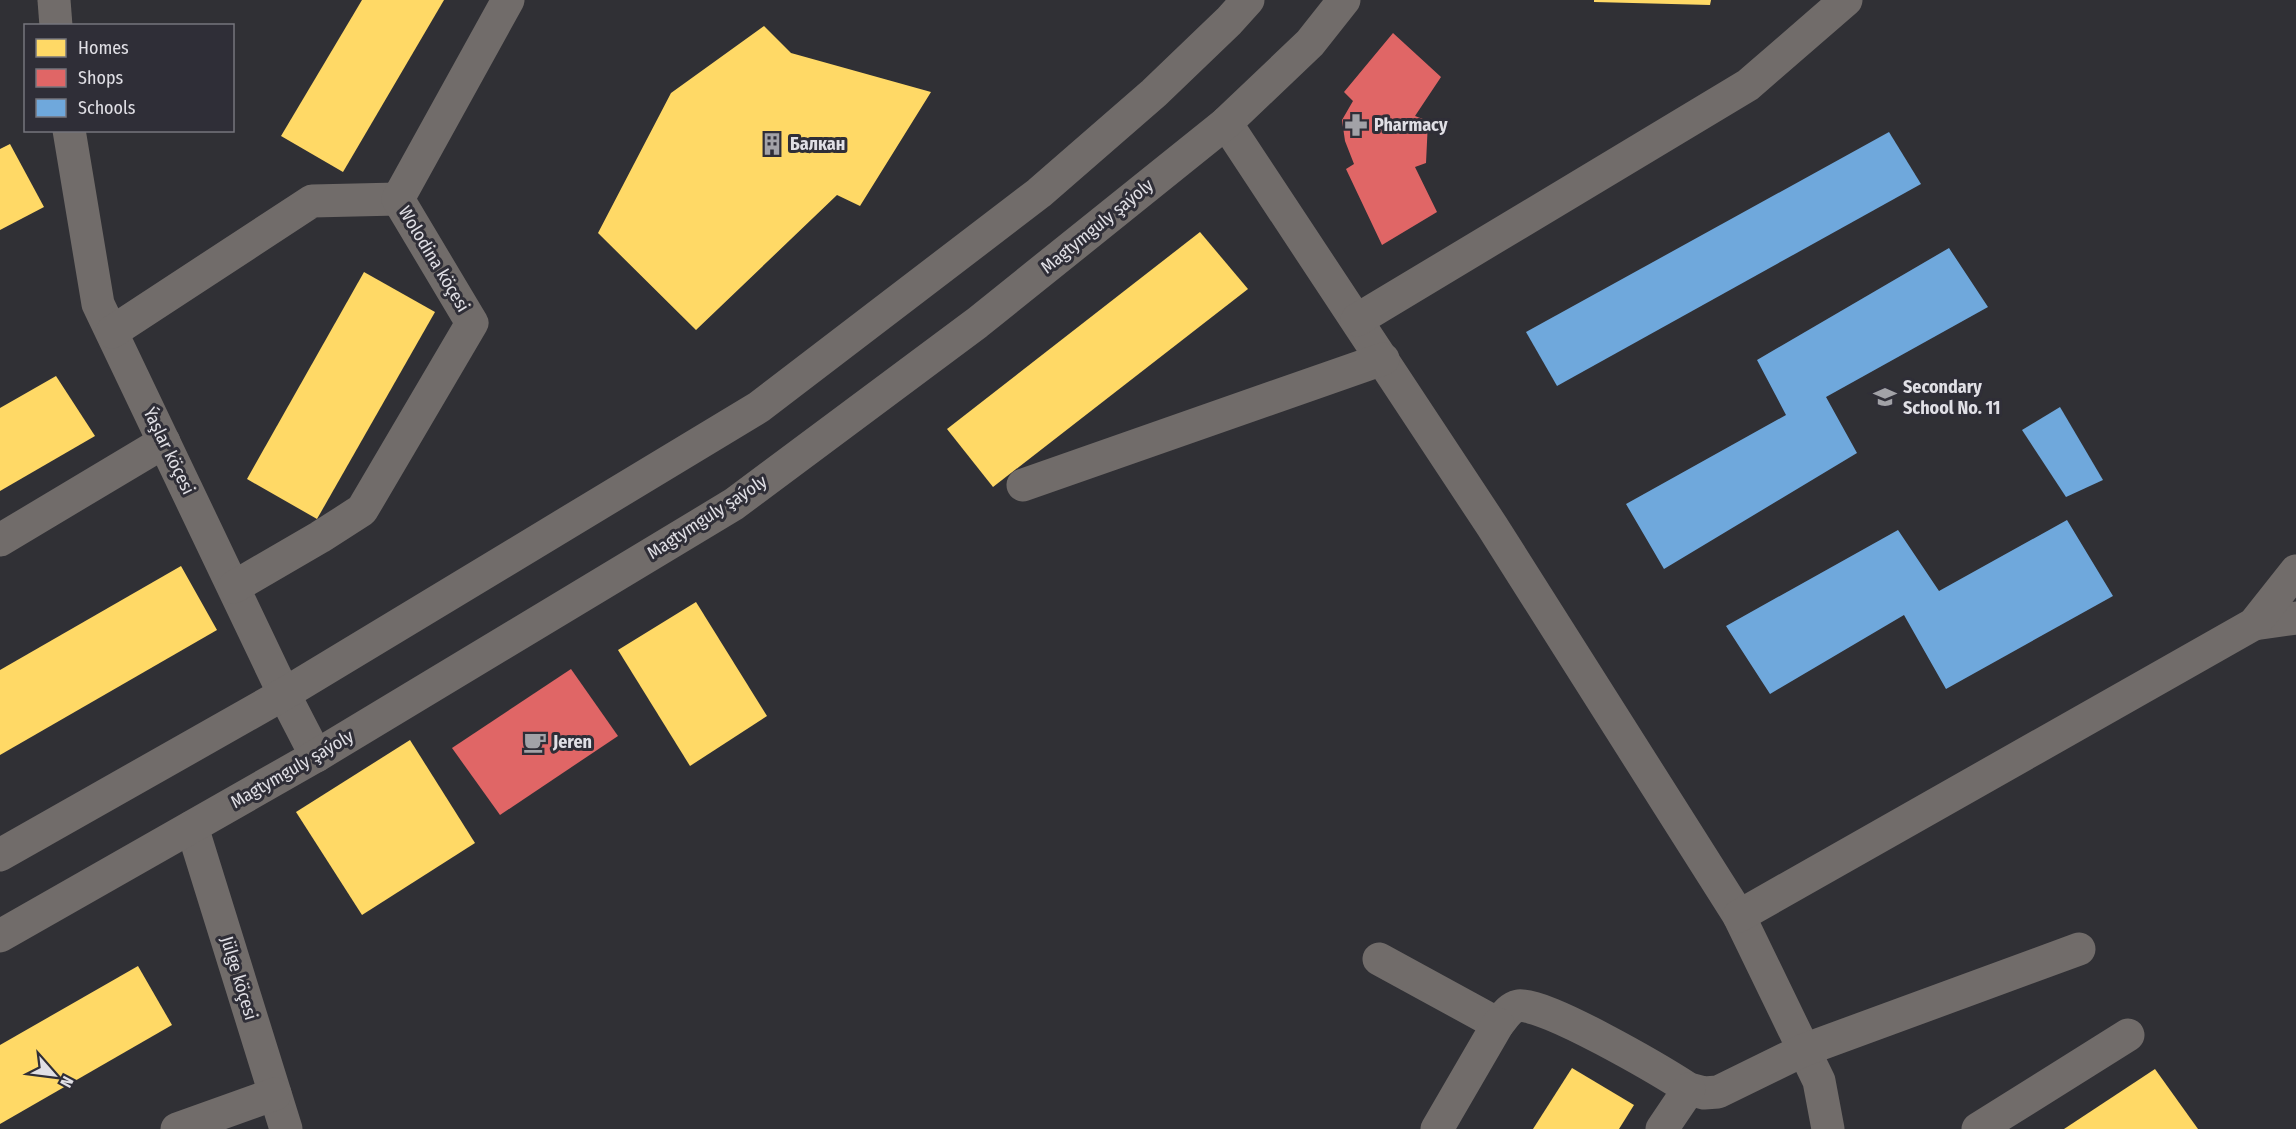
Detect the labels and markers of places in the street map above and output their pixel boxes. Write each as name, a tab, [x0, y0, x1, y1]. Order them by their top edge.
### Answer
pharmacy icon: Pharmacy	[1343, 112, 1369, 138]
place label: Pharmacy	[1374, 114, 1448, 136]
building icon: Балкан	[759, 131, 785, 157]
place label: Балкан	[790, 133, 845, 155]
place label: Secondary School No. 11	[1903, 376, 2001, 419]
school or university icon: Secondary School No. 11	[1872, 384, 1898, 410]
cafe icon: Jeren	[522, 729, 548, 755]
place label: Jeren	[552, 731, 592, 753]

